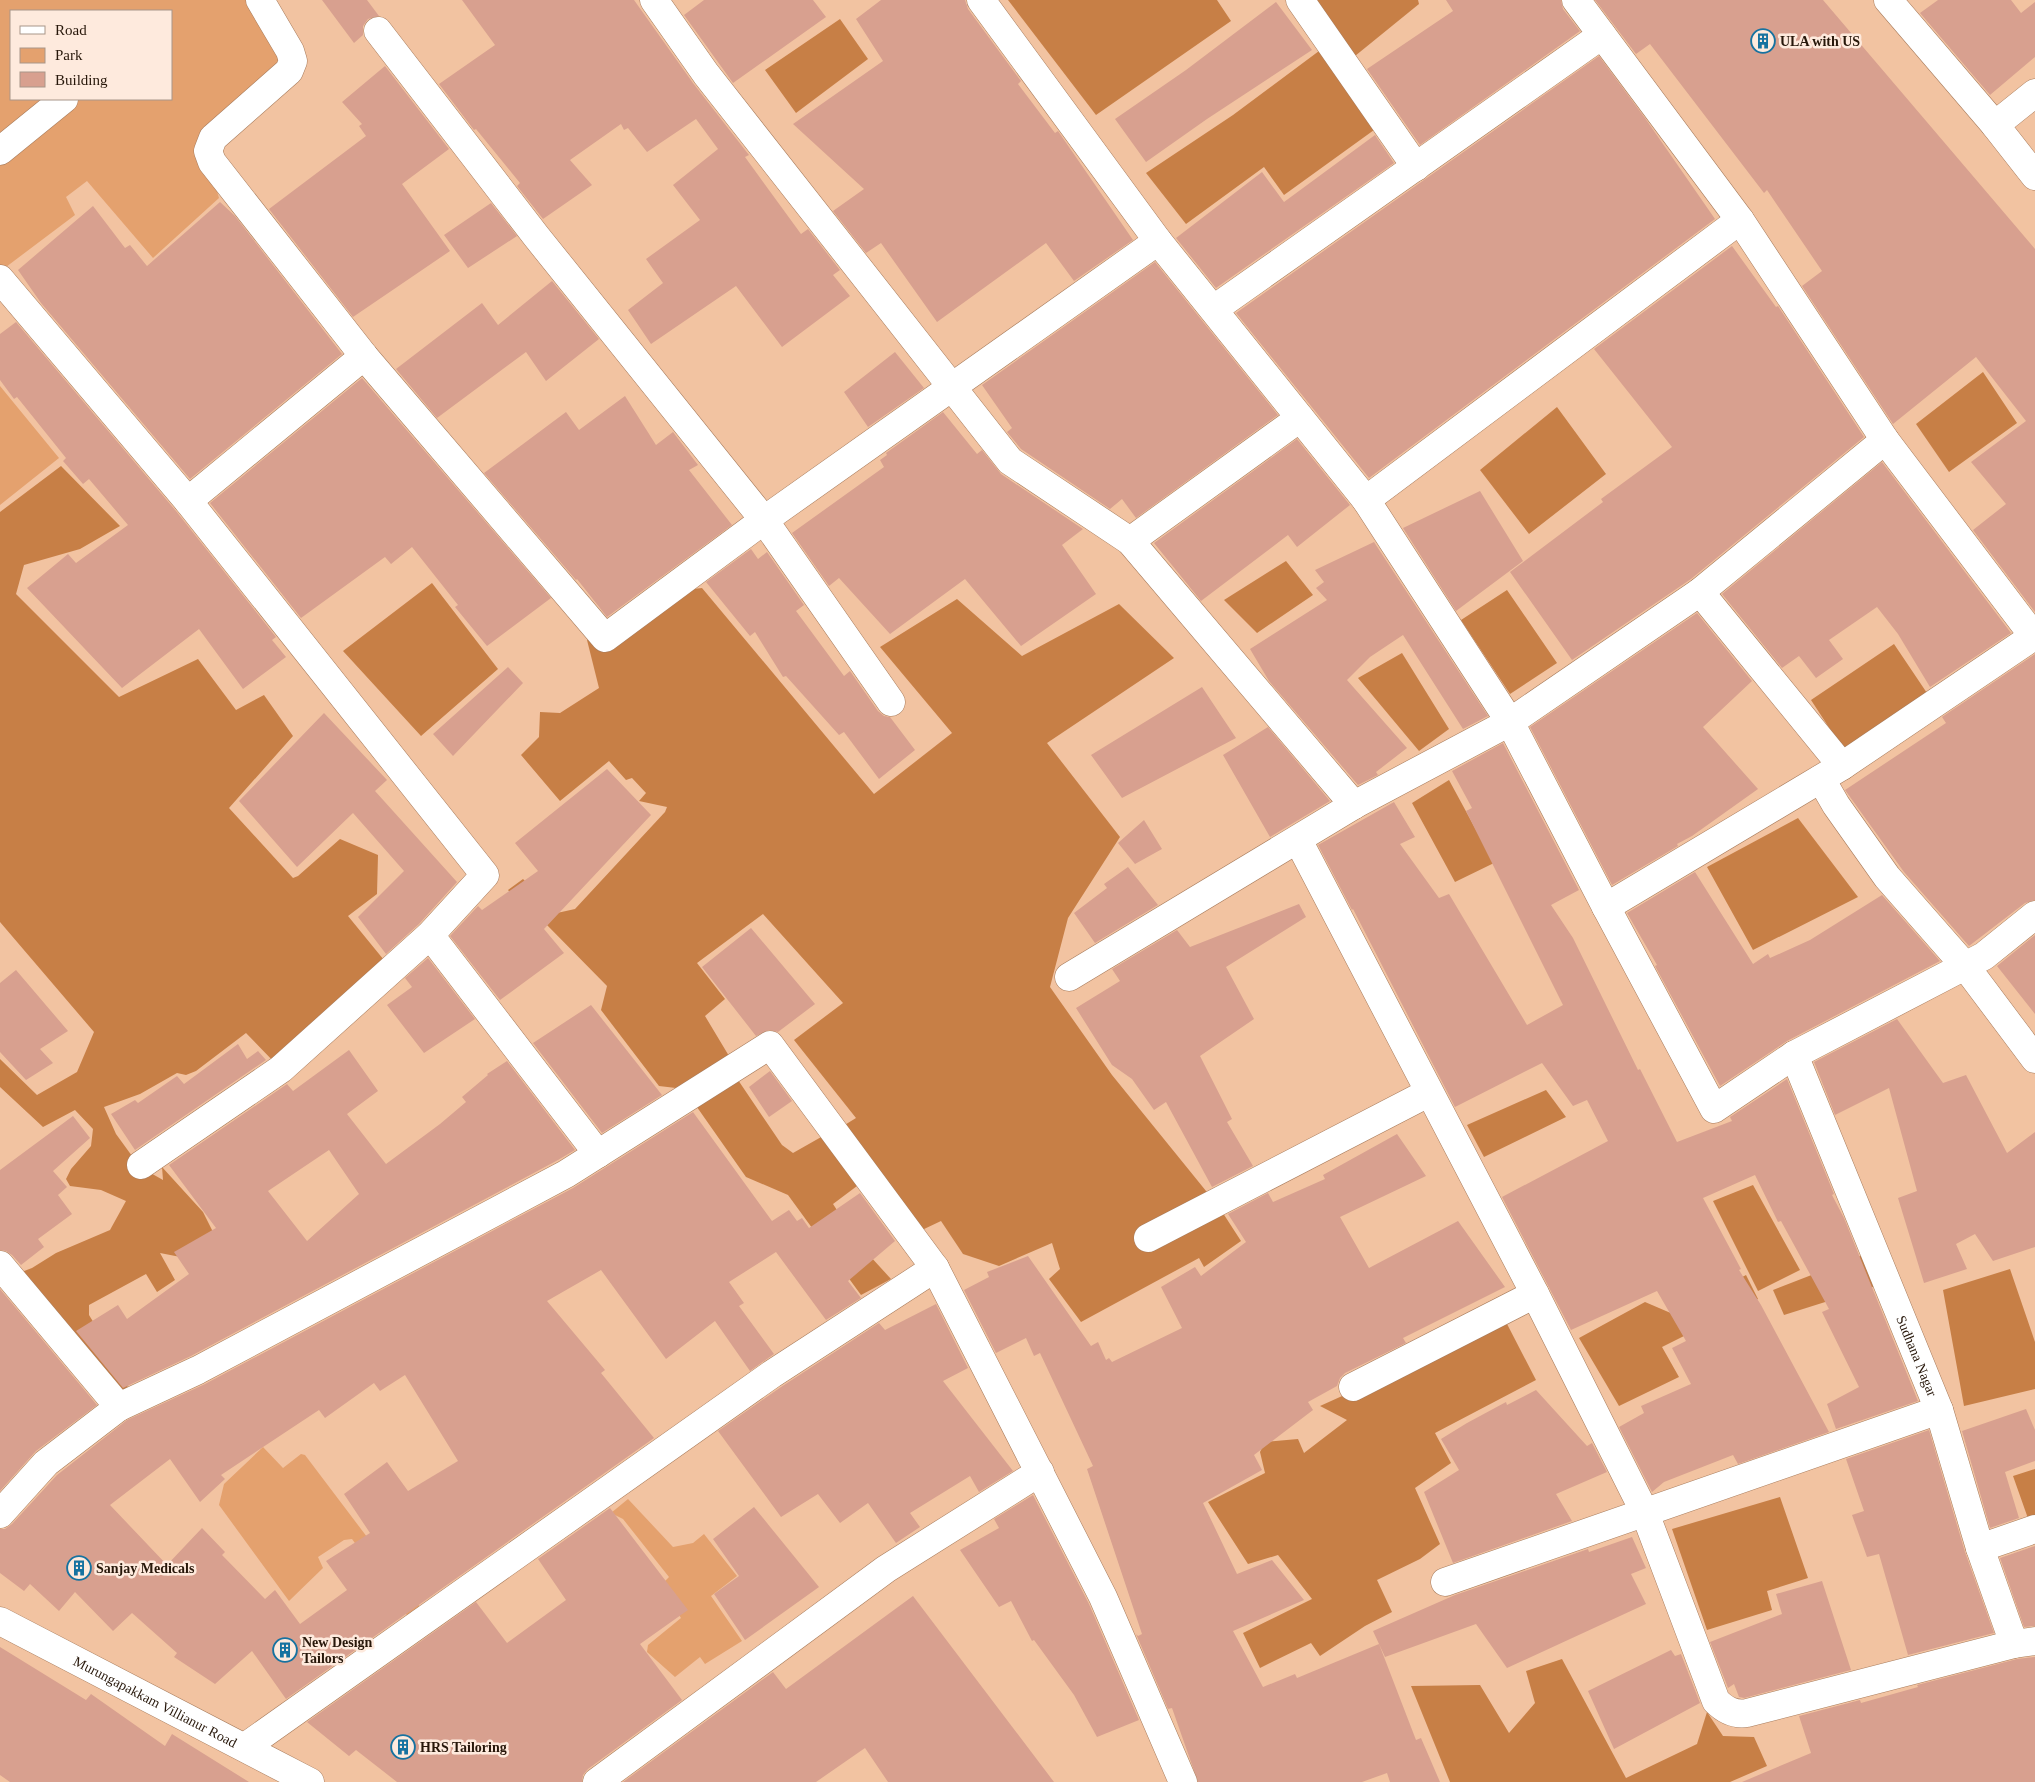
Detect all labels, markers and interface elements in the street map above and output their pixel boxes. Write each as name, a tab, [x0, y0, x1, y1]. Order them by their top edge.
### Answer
legend	[10, 10, 172, 100]
text: Road	[55, 22, 87, 38]
building icon: ULA with US	[1750, 28, 1776, 54]
place label: ULA with US	[1780, 34, 1860, 49]
text: Park	[55, 47, 83, 63]
text: Building	[55, 72, 108, 88]
street label: Sudhana Nagar	[1894, 1313, 1940, 1399]
building icon: Sanjay Medicals	[66, 1555, 92, 1581]
place label: Sanjay Medicals	[96, 1561, 195, 1576]
place label: New Design Tailors	[302, 1635, 373, 1666]
building icon: New Design Tailors	[272, 1637, 298, 1663]
street label: Murungapakkam Villianur Road	[71, 1653, 239, 1750]
building icon: HRS Tailoring	[390, 1734, 416, 1760]
place label: HRS Tailoring	[420, 1740, 507, 1755]

